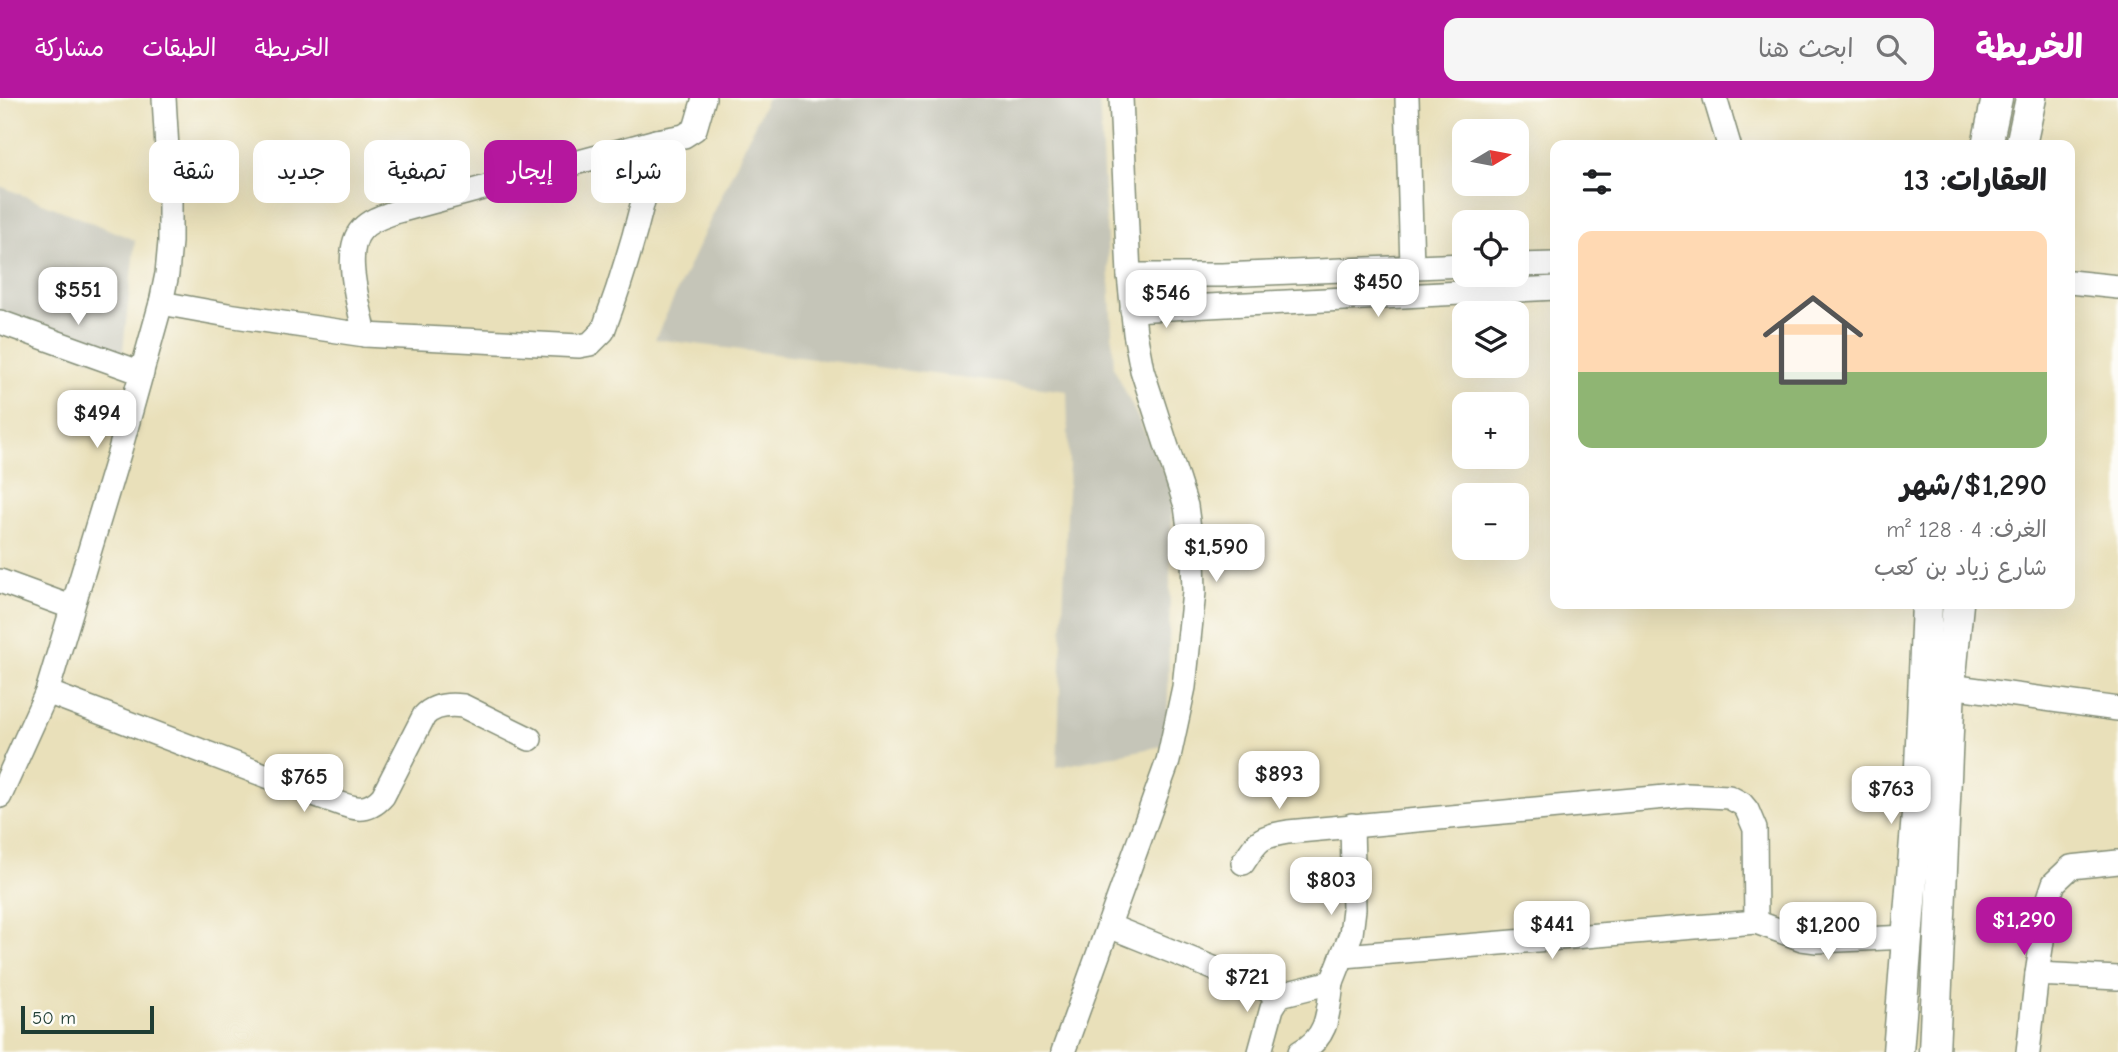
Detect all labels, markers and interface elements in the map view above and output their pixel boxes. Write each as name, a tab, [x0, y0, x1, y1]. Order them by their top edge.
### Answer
search box	[1444, 18, 1934, 81]
text: الخريطة	[1976, 28, 2083, 66]
icon: search	[1872, 30, 1910, 68]
text: مشاركة	[35, 34, 104, 62]
text: الطبقات	[142, 34, 217, 62]
text: الخريطة	[255, 34, 329, 62]
text: ابحث هنا	[1758, 34, 1854, 64]
north arrow	[1452, 119, 1530, 196]
map controls	[1452, 119, 1529, 560]
chip: شقة	[149, 140, 239, 203]
chip: جديد	[253, 140, 350, 203]
chip: تصفية	[364, 140, 470, 203]
chip: إيجار	[484, 140, 577, 203]
chip: شراء	[591, 140, 686, 203]
icon: filters	[1578, 163, 1616, 201]
text: العقارات: 13	[1903, 163, 2047, 198]
button: locate	[1452, 210, 1529, 287]
pin: $450	[1337, 260, 1419, 319]
pin: $551	[37, 268, 119, 327]
text: $450	[1353, 268, 1403, 295]
pin: $546	[1125, 271, 1207, 330]
text: $551	[54, 276, 102, 303]
icon: home	[1750, 277, 1876, 403]
text: $546	[1142, 279, 1190, 306]
button: layers	[1452, 301, 1529, 378]
pin: $494	[56, 390, 138, 450]
button: +	[1452, 392, 1529, 469]
text: $494	[73, 399, 121, 426]
text: $1,290/شهر	[1901, 468, 2047, 503]
button: −	[1452, 483, 1529, 560]
text: الغرف: 4 · 128 m²	[1886, 516, 2047, 543]
pin: $1,590	[1159, 524, 1273, 584]
text: $1,590	[1184, 533, 1248, 560]
text: شارع زياد بن كعب	[1874, 554, 2047, 581]
pin: $893	[1238, 752, 1320, 811]
pin: $765	[263, 754, 345, 814]
text: $893	[1255, 760, 1304, 787]
text: $765	[280, 763, 328, 790]
pin: $763	[1850, 766, 1932, 826]
text: $763	[1868, 775, 1914, 802]
pin: $803	[1290, 858, 1372, 917]
text: $803	[1306, 866, 1356, 893]
pin: $1,290	[1967, 898, 2081, 957]
pin: $441	[1511, 902, 1593, 961]
pin: $1,200	[1771, 902, 1885, 962]
text: $1,290	[1992, 906, 2056, 933]
text: $441	[1530, 910, 1574, 937]
text: $1,200	[1795, 911, 1861, 938]
pin: $721	[1206, 954, 1288, 1014]
text: $721	[1225, 963, 1269, 990]
scale bar	[21, 1003, 154, 1035]
text: 50 m	[32, 1007, 76, 1029]

